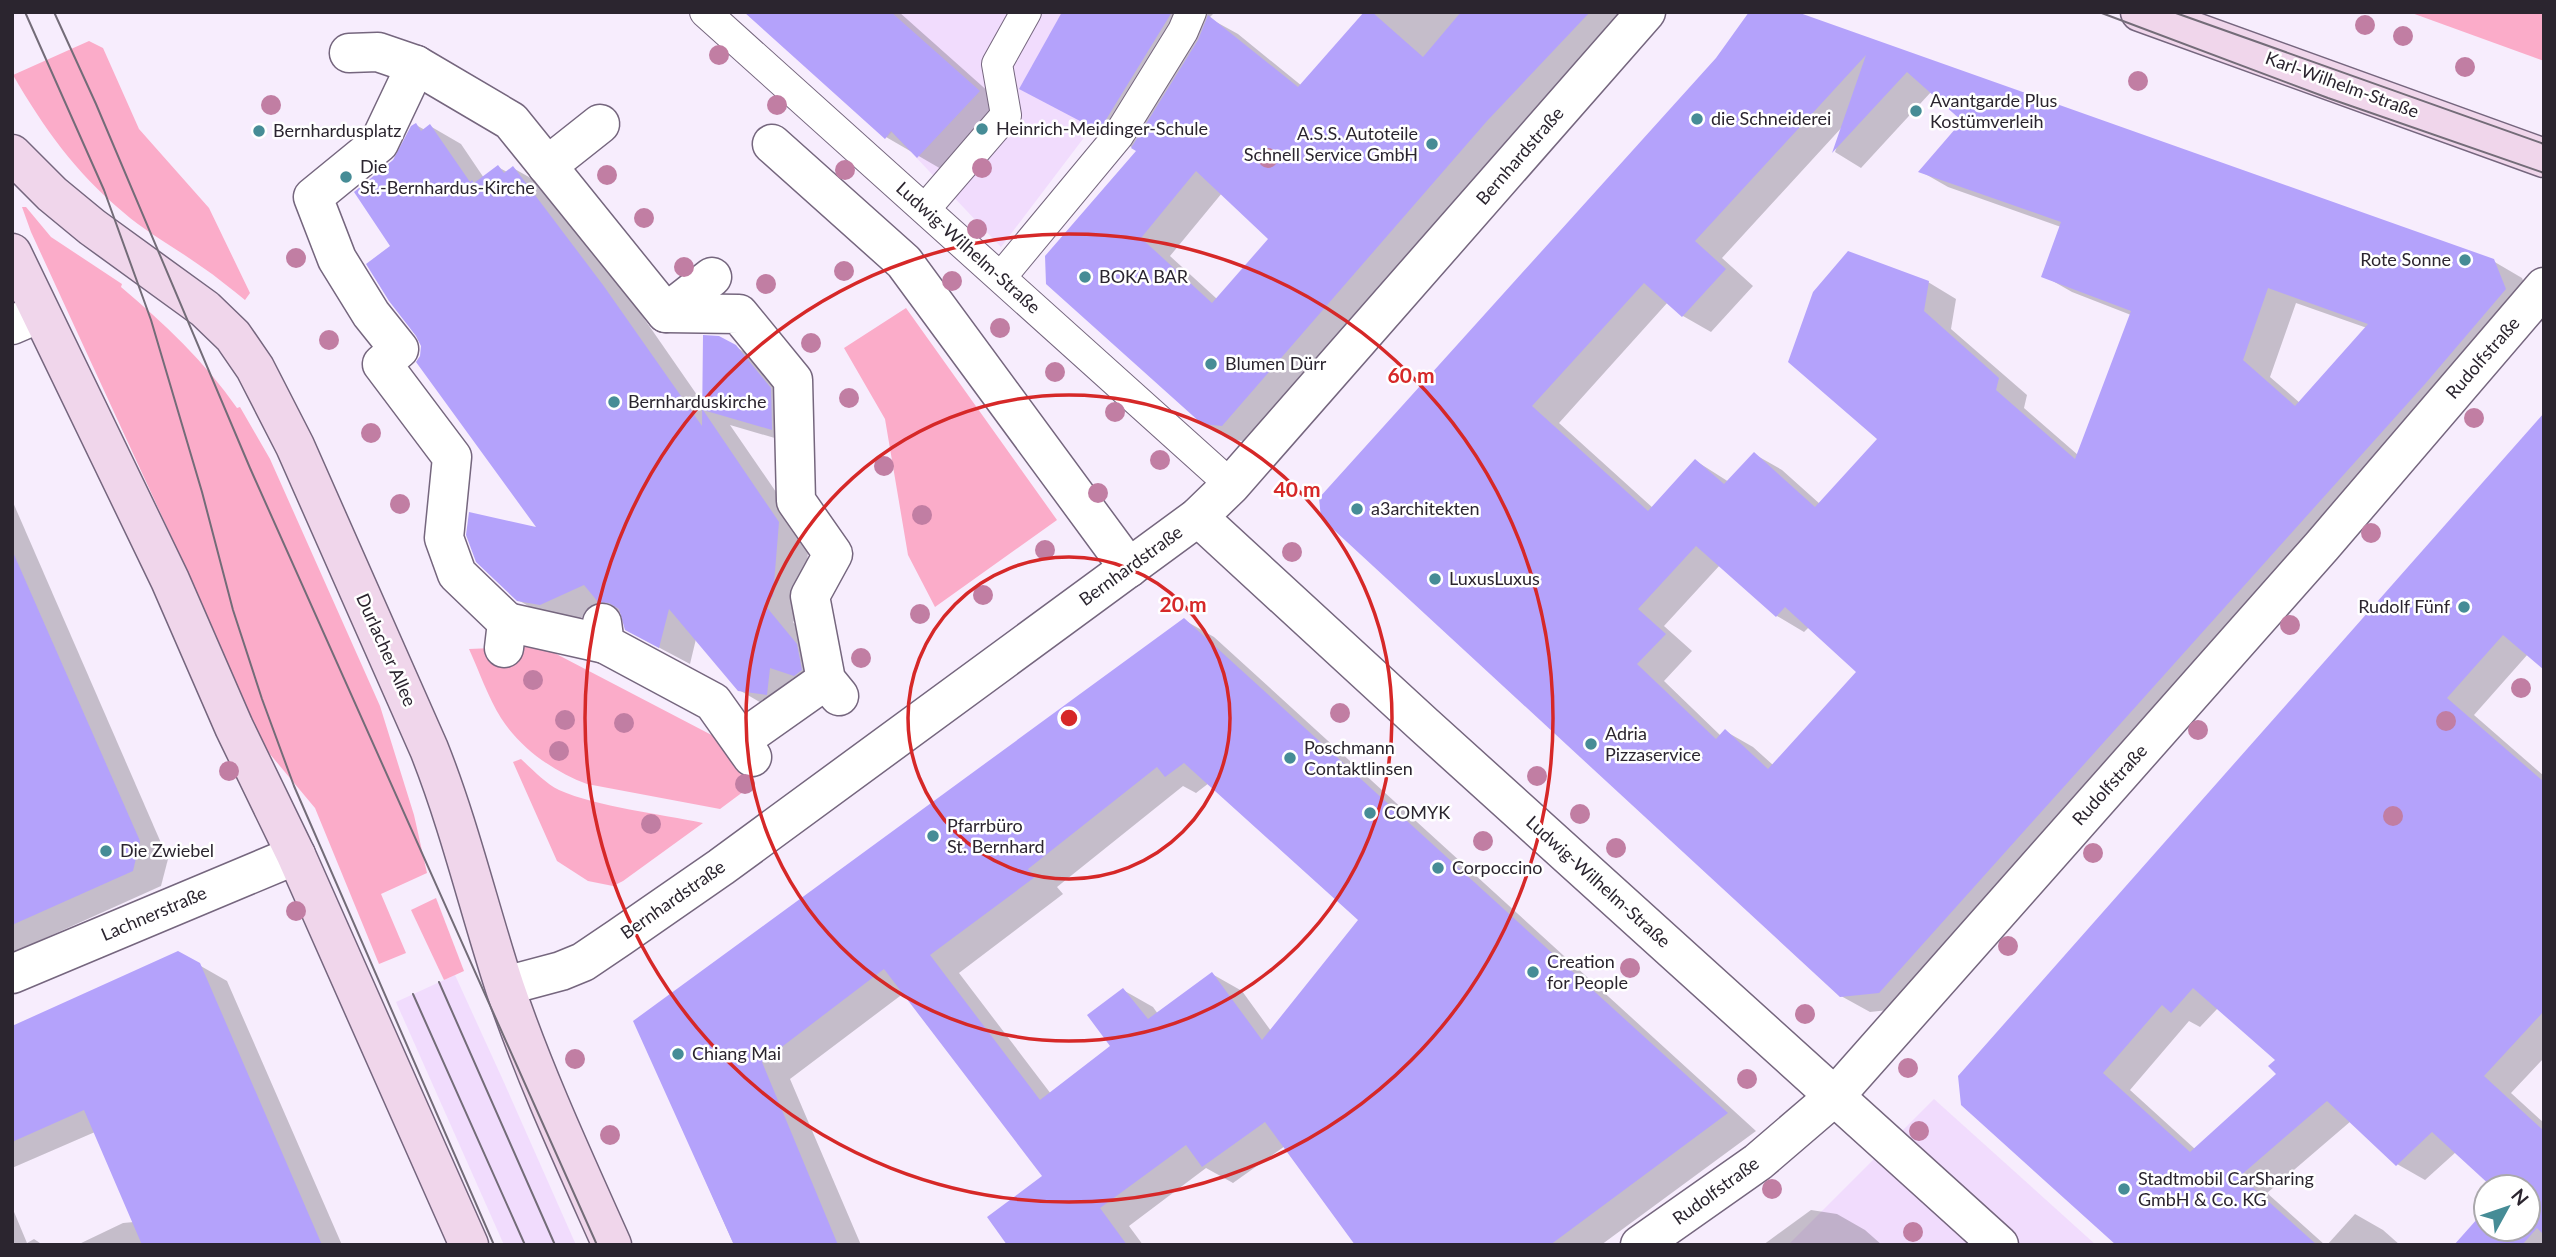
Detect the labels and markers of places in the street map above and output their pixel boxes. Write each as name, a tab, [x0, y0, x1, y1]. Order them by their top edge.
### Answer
place label: Avantgarde Plus Kostümverleih	[1930, 89, 2058, 132]
marker: Avantgarde Plus Kostümverleih	[1908, 103, 1924, 119]
place label: die Schneiderei	[1711, 107, 1831, 129]
marker: die Schneiderei	[1689, 111, 1705, 127]
place label: Heinrich-Meidinger-Schule	[996, 117, 1208, 139]
place label: Bernhardusplatz	[273, 119, 401, 141]
marker: Heinrich-Meidinger-Schule	[974, 121, 990, 137]
place label: A.S.S. Autoteile Schnell Service GmbH	[1244, 122, 1418, 165]
marker: Bernhardusplatz	[251, 123, 267, 139]
marker: A.S.S. Autoteile Schnell Service GmbH	[1424, 136, 1440, 152]
place label: Die St.-Bernhardus-Kirche	[360, 155, 535, 198]
marker: Die St.-Bernhardus-Kirche	[338, 169, 354, 185]
place label: Rote Sonne	[2360, 248, 2451, 270]
marker: Rote Sonne	[2457, 252, 2473, 268]
place label: BOKA BAR	[1099, 265, 1189, 287]
marker: BOKA BAR	[1077, 269, 1093, 285]
place label: Blumen Dürr	[1225, 352, 1327, 374]
marker: Blumen Dürr	[1203, 356, 1219, 372]
place label: Bernharduskirche	[628, 390, 767, 412]
marker: Bernharduskirche	[606, 394, 622, 410]
place label: a3architekten	[1371, 497, 1480, 519]
marker: a3architekten	[1349, 501, 1365, 517]
place label: LuxusLuxus	[1449, 567, 1540, 589]
marker: LuxusLuxus	[1427, 571, 1443, 587]
place label: Rudolf Fünf	[2358, 595, 2451, 617]
marker: Rudolf Fünf	[2456, 599, 2472, 615]
centre of rings	[1057, 706, 1081, 730]
place label: Adria Pizzaservice	[1605, 722, 1701, 765]
place label: Poschmann Contaktlinsen	[1304, 736, 1413, 779]
marker: Adria Pizzaservice	[1583, 736, 1599, 752]
marker: Poschmann Contaktlinsen	[1282, 750, 1298, 766]
place label: COMYK	[1384, 801, 1450, 823]
marker: COMYK	[1362, 805, 1378, 821]
place label: Pfarrbüro St. Bernhard	[947, 814, 1045, 857]
marker: Pfarrbüro St. Bernhard	[925, 828, 941, 844]
place label: Die Zwiebel	[120, 839, 214, 861]
marker: Die Zwiebel	[98, 843, 114, 859]
place label: Corpoccino	[1452, 856, 1543, 878]
marker: Corpoccino	[1430, 860, 1446, 876]
place label: Creation for People	[1547, 950, 1628, 993]
marker: Creation for People	[1525, 964, 1541, 980]
place label: Chiang Mai	[692, 1042, 781, 1064]
marker: Chiang Mai	[670, 1046, 686, 1062]
place label: Stadtmobil CarSharing GmbH & Co. KG	[2138, 1167, 2314, 1210]
marker: Stadtmobil CarSharing GmbH & Co. KG	[2116, 1181, 2132, 1197]

